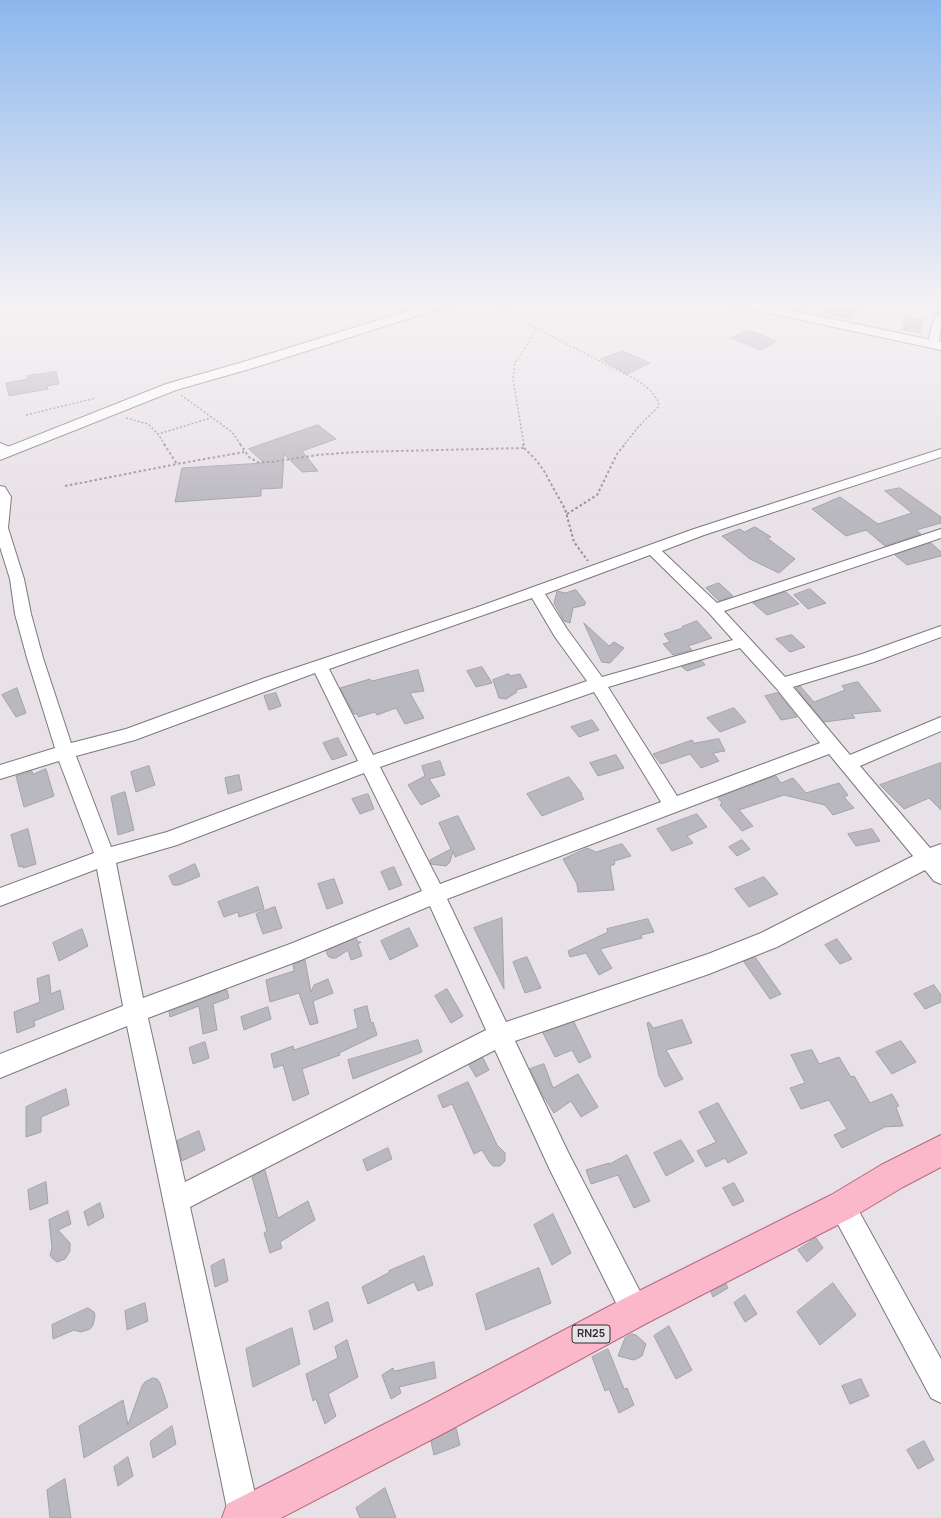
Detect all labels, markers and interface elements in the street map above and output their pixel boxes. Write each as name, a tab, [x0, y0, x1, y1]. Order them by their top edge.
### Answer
road number: RN25	[572, 1325, 610, 1343]

